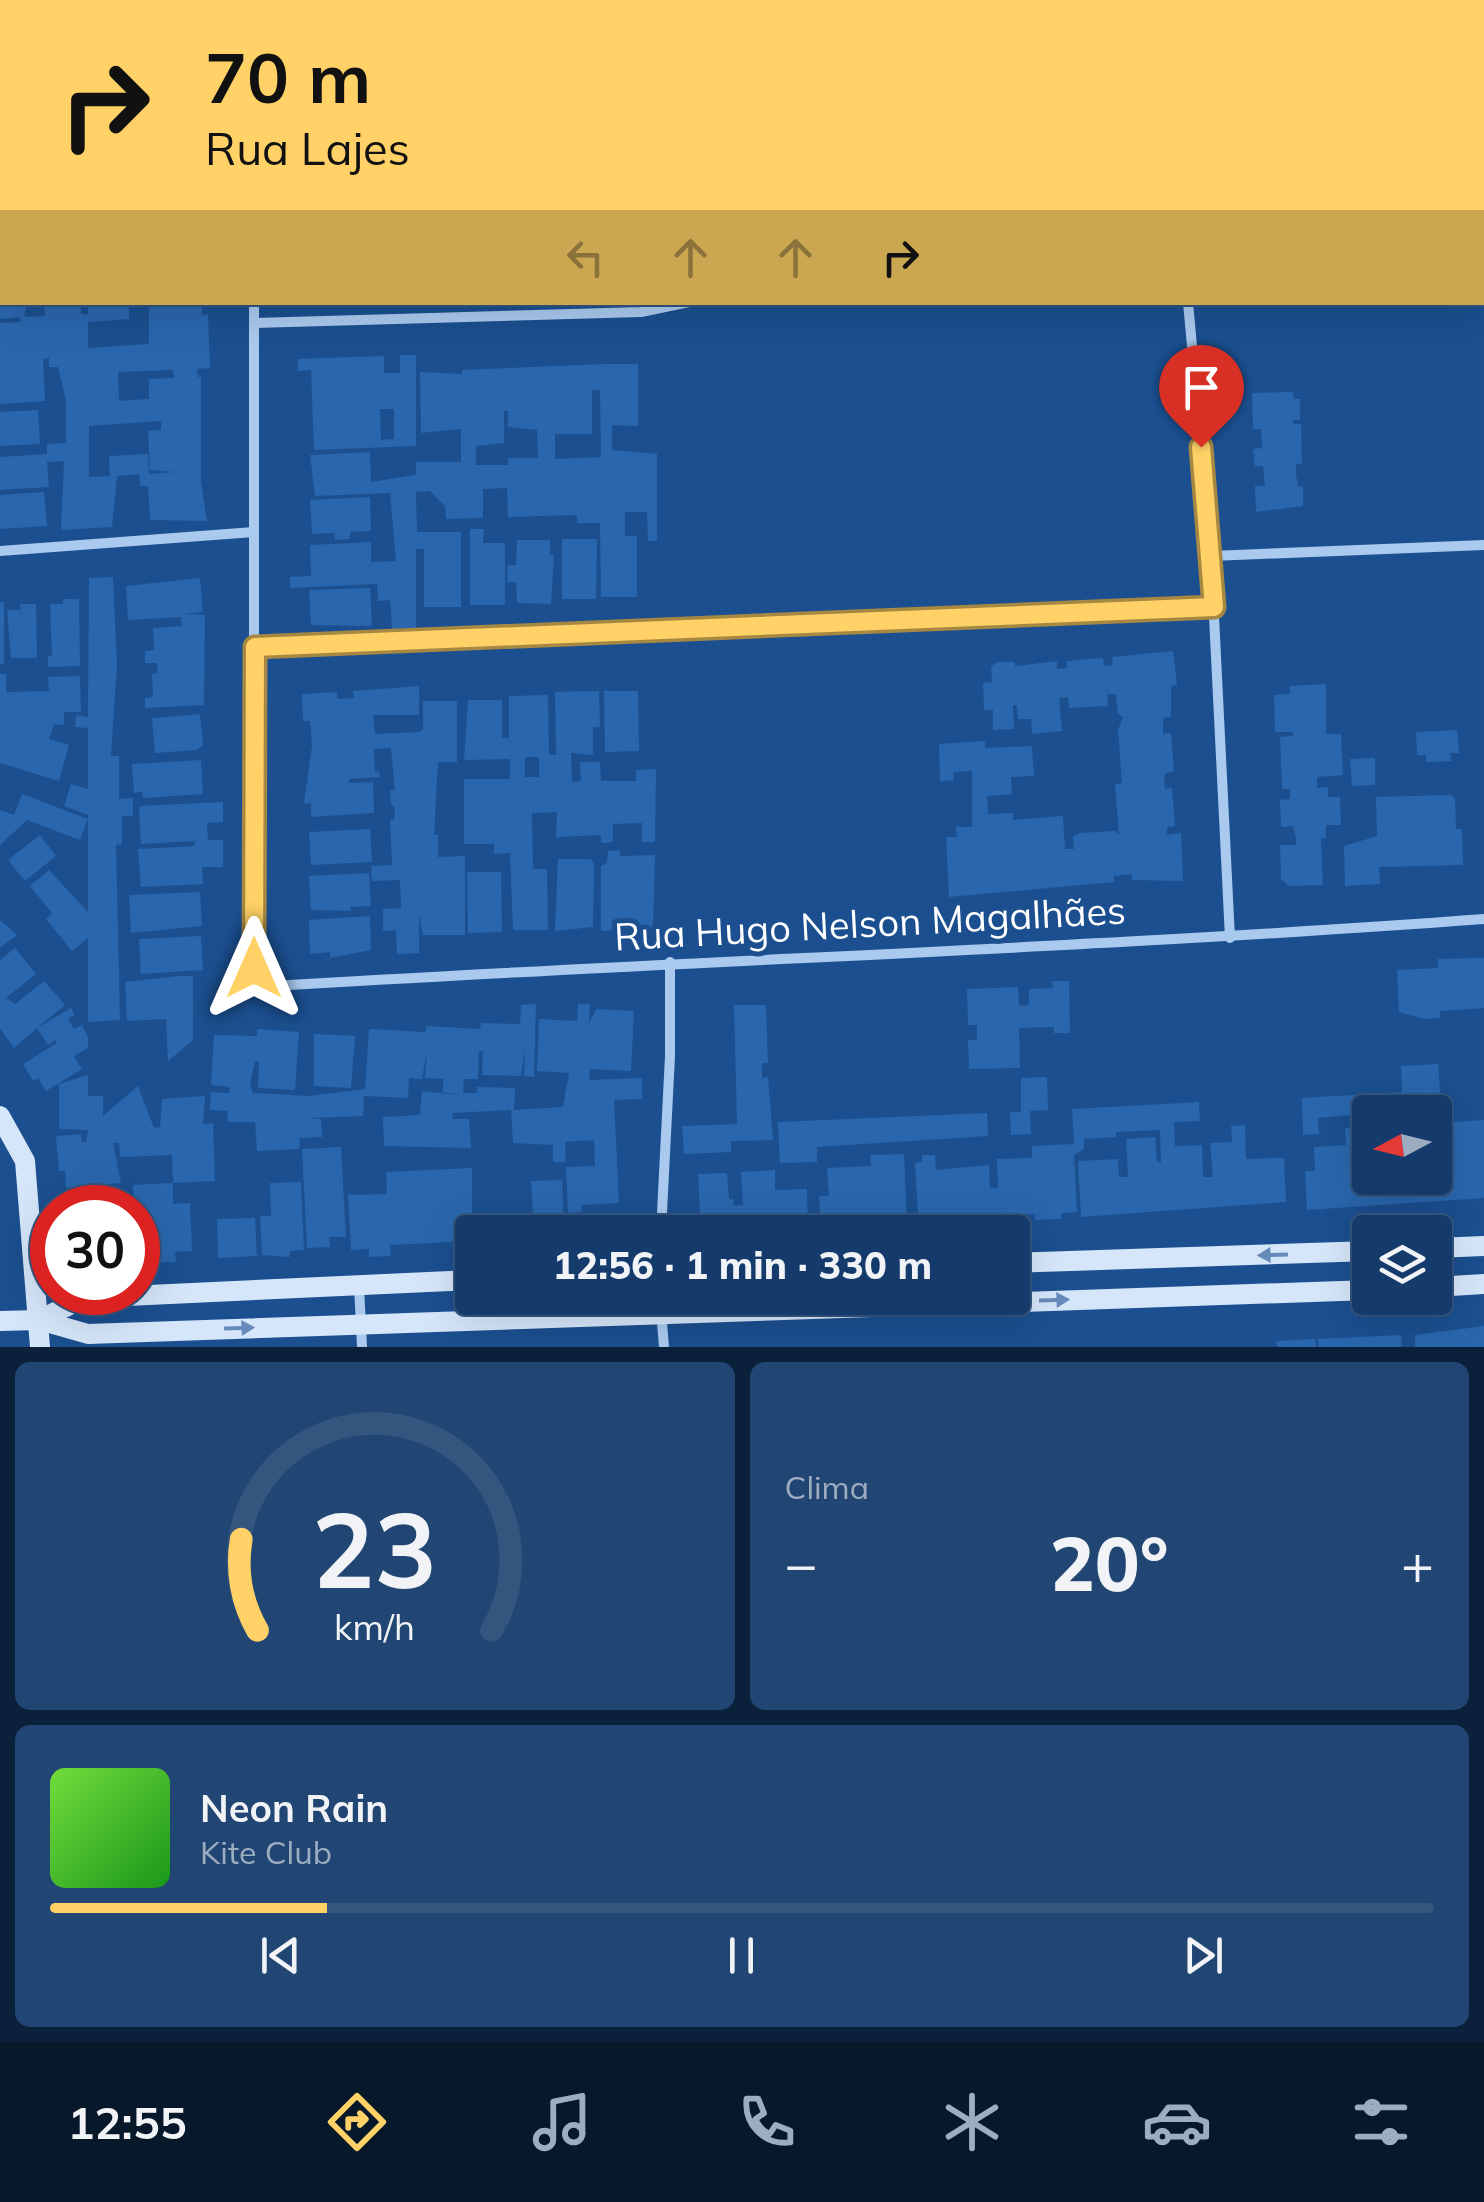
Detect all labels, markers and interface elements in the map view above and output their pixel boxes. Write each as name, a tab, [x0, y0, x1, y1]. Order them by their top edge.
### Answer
text: 70 m	[205, 33, 371, 121]
icon: right	[40, 40, 170, 170]
text: Rua Lajes	[205, 120, 410, 176]
icon: left	[558, 230, 613, 285]
icon: ahead	[663, 230, 718, 285]
icon: ahead	[768, 230, 823, 285]
icon: right	[873, 230, 928, 285]
pin	[1159, 345, 1244, 448]
icon: arrive	[1174, 360, 1229, 415]
street label: Rua Hugo Nelson Magalhães	[613, 886, 1127, 960]
position arrow	[202, 916, 306, 1020]
north arrow	[1352, 1095, 1452, 1195]
map controls	[1352, 1095, 1452, 1315]
speed limit sign: 30	[30, 1185, 160, 1315]
button: layers	[1352, 1215, 1452, 1315]
text: 12:56 · 1 min · 330 m	[553, 1241, 932, 1289]
one-way arrow	[1256, 1247, 1288, 1263]
one-way arrow	[1038, 1292, 1070, 1308]
one-way arrow	[224, 1320, 256, 1336]
text: Clima	[785, 1467, 869, 1507]
text: 23	[312, 1483, 437, 1614]
text: 20°	[1050, 1516, 1169, 1610]
text: −	[785, 1529, 818, 1598]
text: +	[1401, 1529, 1434, 1598]
text: km/h	[334, 1604, 415, 1649]
text: Neon Rain	[200, 1784, 388, 1832]
text: Kite Club	[200, 1832, 332, 1872]
icon: previous	[253, 1928, 308, 1983]
icon: pause	[714, 1928, 769, 1983]
icon: next	[1176, 1928, 1231, 1983]
icon: directions	[322, 2087, 392, 2157]
icon: music	[527, 2087, 597, 2157]
icon: phone	[732, 2087, 802, 2157]
icon: climate	[937, 2087, 1007, 2157]
icon: car	[1142, 2087, 1212, 2157]
icon: filters	[1346, 2087, 1416, 2157]
text: 12:55	[67, 2094, 187, 2150]

